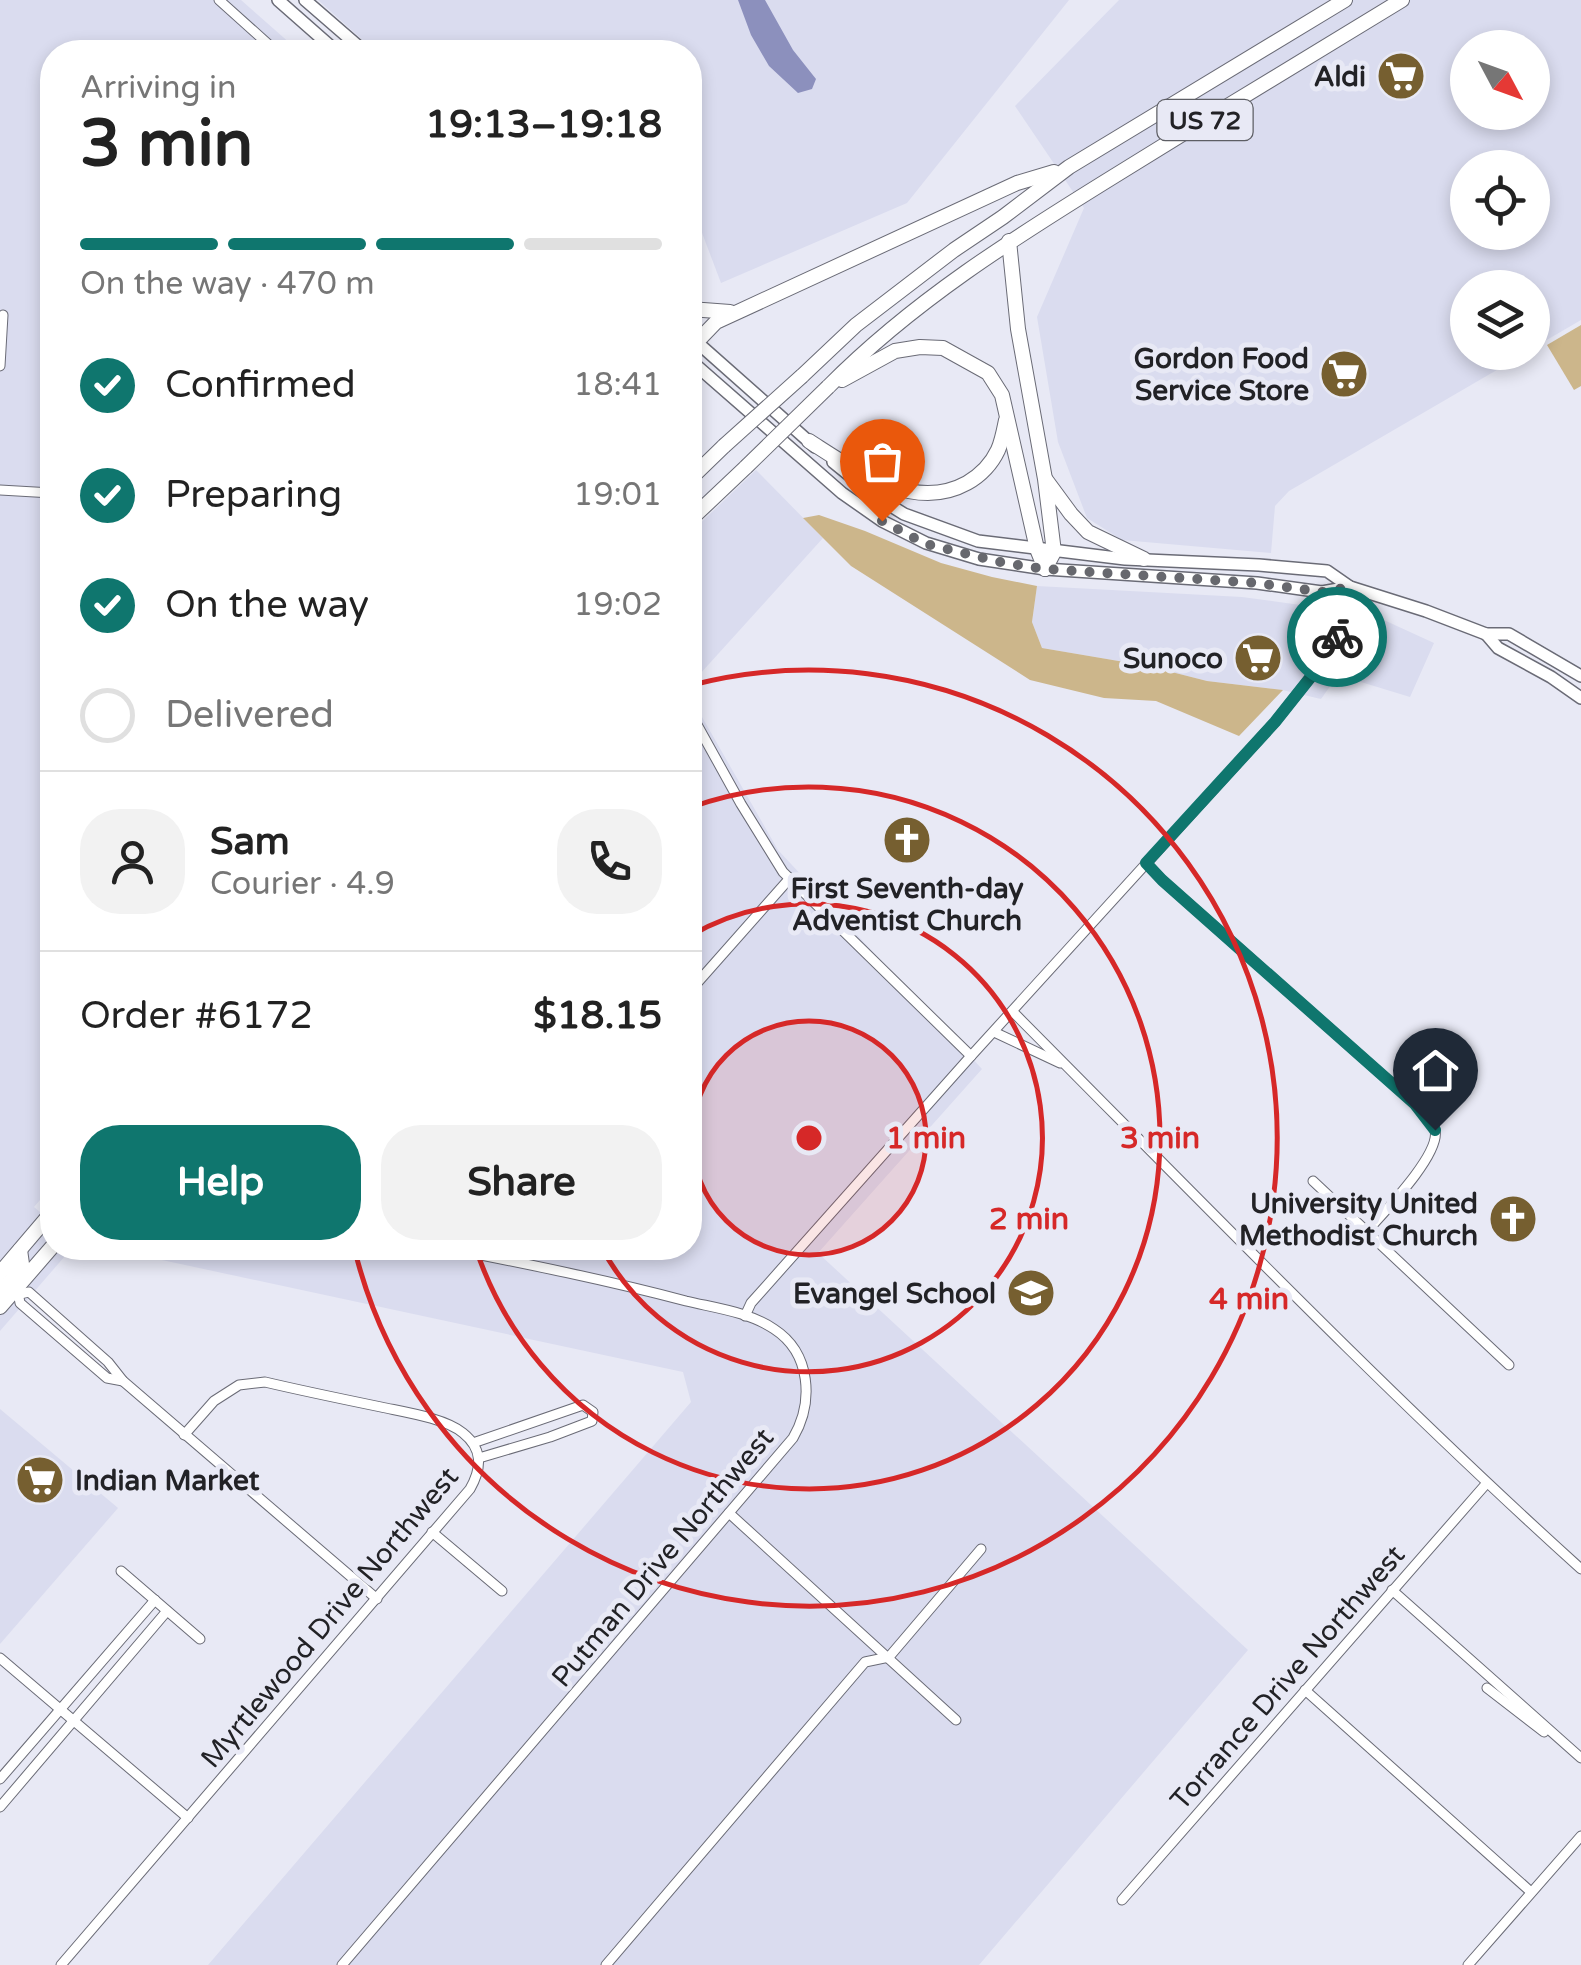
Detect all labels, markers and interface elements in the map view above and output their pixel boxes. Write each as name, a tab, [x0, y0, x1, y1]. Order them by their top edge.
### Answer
north arrow	[1450, 30, 1550, 130]
map controls	[1450, 30, 1550, 370]
supermarket icon: Aldi	[1375, 50, 1427, 102]
place label: Aldi	[1314, 60, 1366, 94]
text: Arriving in	[80, 69, 237, 107]
road number: US 72	[1158, 100, 1252, 140]
text: 19:13–19:18	[425, 102, 662, 148]
text: 3 min	[80, 105, 253, 184]
button: locate	[1450, 150, 1550, 250]
text: On the way · 470 m	[80, 265, 375, 303]
button: layers	[1450, 270, 1550, 370]
place label: Gordon Food Service Store	[1134, 342, 1309, 408]
supermarket icon: Gordon Food Service Store	[1318, 348, 1370, 400]
icon: check	[80, 358, 135, 413]
text: Confirmed	[165, 362, 356, 408]
text: 18:41	[573, 366, 662, 404]
pin	[840, 419, 925, 522]
icon: bag	[855, 434, 910, 489]
icon: check	[80, 468, 135, 523]
text: Preparing	[165, 472, 342, 518]
text: 19:01	[573, 476, 662, 514]
icon: check	[80, 578, 135, 633]
text: On the way	[165, 582, 369, 628]
text: 19:02	[573, 586, 662, 624]
courier	[1287, 587, 1387, 687]
icon: bike	[1310, 610, 1365, 665]
supermarket icon: Sunoco	[1232, 632, 1284, 684]
place label: Sunoco	[1123, 642, 1223, 676]
text: Delivered	[165, 692, 334, 738]
button: person	[80, 809, 185, 914]
button: phone	[557, 809, 662, 914]
church icon: First Seventh-day Adventist Church	[881, 814, 933, 866]
text: Sam	[210, 819, 290, 865]
text: Courier · 4.9	[210, 865, 395, 903]
place label: First Seventh-day Adventist Church	[790, 872, 1024, 938]
text: Order #6172	[80, 993, 313, 1039]
text: $18.15	[533, 993, 662, 1039]
pin	[1393, 1028, 1478, 1131]
icon: home	[1408, 1043, 1463, 1098]
centre of rings	[791, 1120, 827, 1156]
text: 1 min	[886, 1120, 966, 1157]
text: 3 min	[1120, 1120, 1200, 1157]
button: Help	[80, 1125, 361, 1240]
button: Share	[381, 1125, 662, 1240]
place label: University United Methodist Church	[1239, 1187, 1478, 1253]
church icon: University United Methodist Church	[1487, 1193, 1539, 1245]
text: 2 min	[989, 1201, 1069, 1238]
school or university icon: Evangel School	[1005, 1267, 1057, 1319]
place label: Evangel School	[793, 1277, 996, 1311]
text: 4 min	[1209, 1281, 1289, 1318]
street label: Putman Drive Northwest	[544, 1421, 781, 1694]
supermarket icon: Indian Market	[14, 1454, 66, 1506]
street label: Myrtlewood Drive Northwest	[194, 1460, 466, 1775]
place label: Indian Market	[75, 1464, 260, 1498]
street label: Torrance Drive Northwest	[1163, 1538, 1412, 1817]

